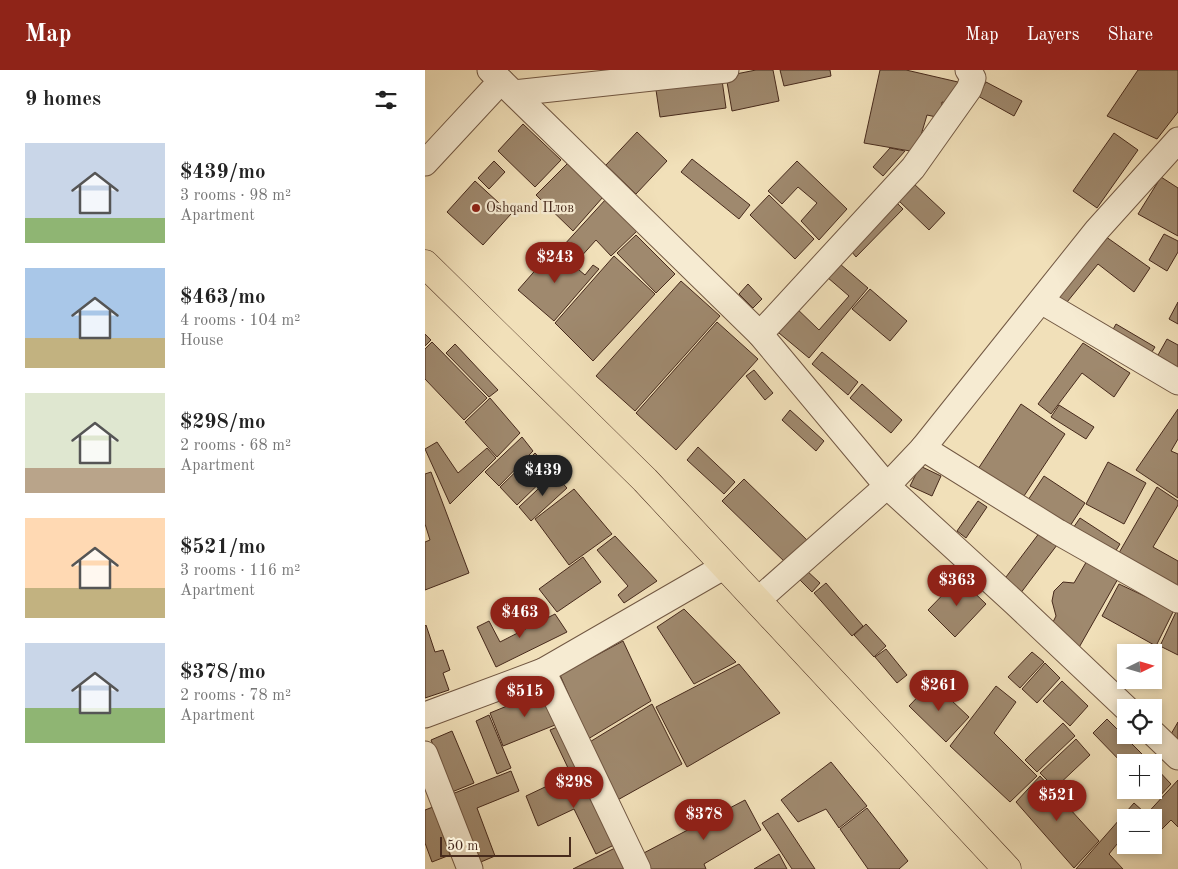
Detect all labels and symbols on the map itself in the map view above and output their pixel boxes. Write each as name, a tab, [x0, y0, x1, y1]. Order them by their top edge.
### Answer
place label: Oshqand Плов	[486, 201, 574, 215]
marker: Oshqand Плов	[470, 202, 482, 214]
pin: $243	[525, 242, 585, 284]
pin: $439	[513, 454, 573, 497]
pin: $363	[927, 564, 987, 607]
pin: $463	[490, 596, 550, 639]
north arrow	[1117, 644, 1163, 689]
pin: $261	[909, 670, 969, 712]
pin: $515	[495, 676, 555, 718]
pin: $298	[544, 766, 604, 809]
pin: $521	[1027, 780, 1087, 822]
pin: $378	[674, 798, 734, 841]
scale bar	[440, 834, 571, 857]

